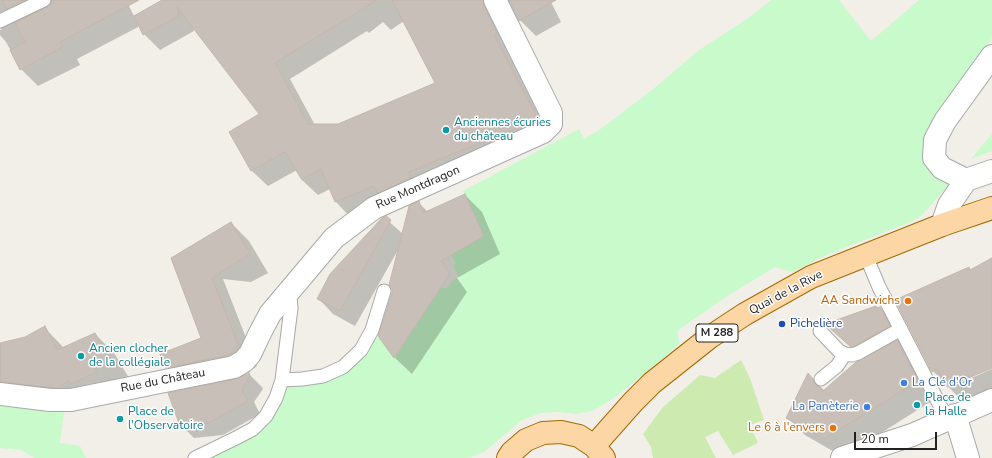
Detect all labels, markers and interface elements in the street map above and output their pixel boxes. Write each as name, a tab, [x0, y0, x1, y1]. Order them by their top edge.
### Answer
place label: Anciennes écuries du château	[454, 116, 551, 144]
marker: Anciennes écuries du château	[441, 125, 451, 135]
street label: Rue Montdragon	[374, 163, 462, 213]
street label: Quai de la Rive	[747, 268, 825, 318]
place label: AA Sandwichs	[821, 294, 900, 308]
marker: AA Sandwichs	[903, 296, 913, 306]
place label: Pichelière	[790, 317, 842, 331]
marker: Pichelière	[777, 319, 787, 329]
road number: M 288	[696, 324, 738, 342]
place label: Ancien clocher de la collégiale	[89, 342, 170, 370]
marker: Ancien clocher de la collégiale	[76, 351, 86, 361]
street label: Rue du Château	[119, 366, 207, 396]
place label: La Clé d'Or	[912, 376, 972, 390]
marker: La Clé d'Or	[899, 378, 909, 388]
place label: Place de la Halle	[925, 391, 971, 419]
place label: La Panèterie	[792, 400, 859, 414]
marker: Place de la Halle	[912, 400, 922, 410]
marker: La Panèterie	[862, 402, 872, 412]
place label: Place de l'Observatoire	[128, 405, 203, 433]
marker: Place de l'Observatoire	[115, 414, 125, 424]
place label: Le 6 à l'envers	[748, 421, 825, 435]
marker: Le 6 à l'envers	[828, 423, 838, 433]
scale bar	[856, 424, 939, 450]
text: 20 m	[861, 431, 889, 447]

